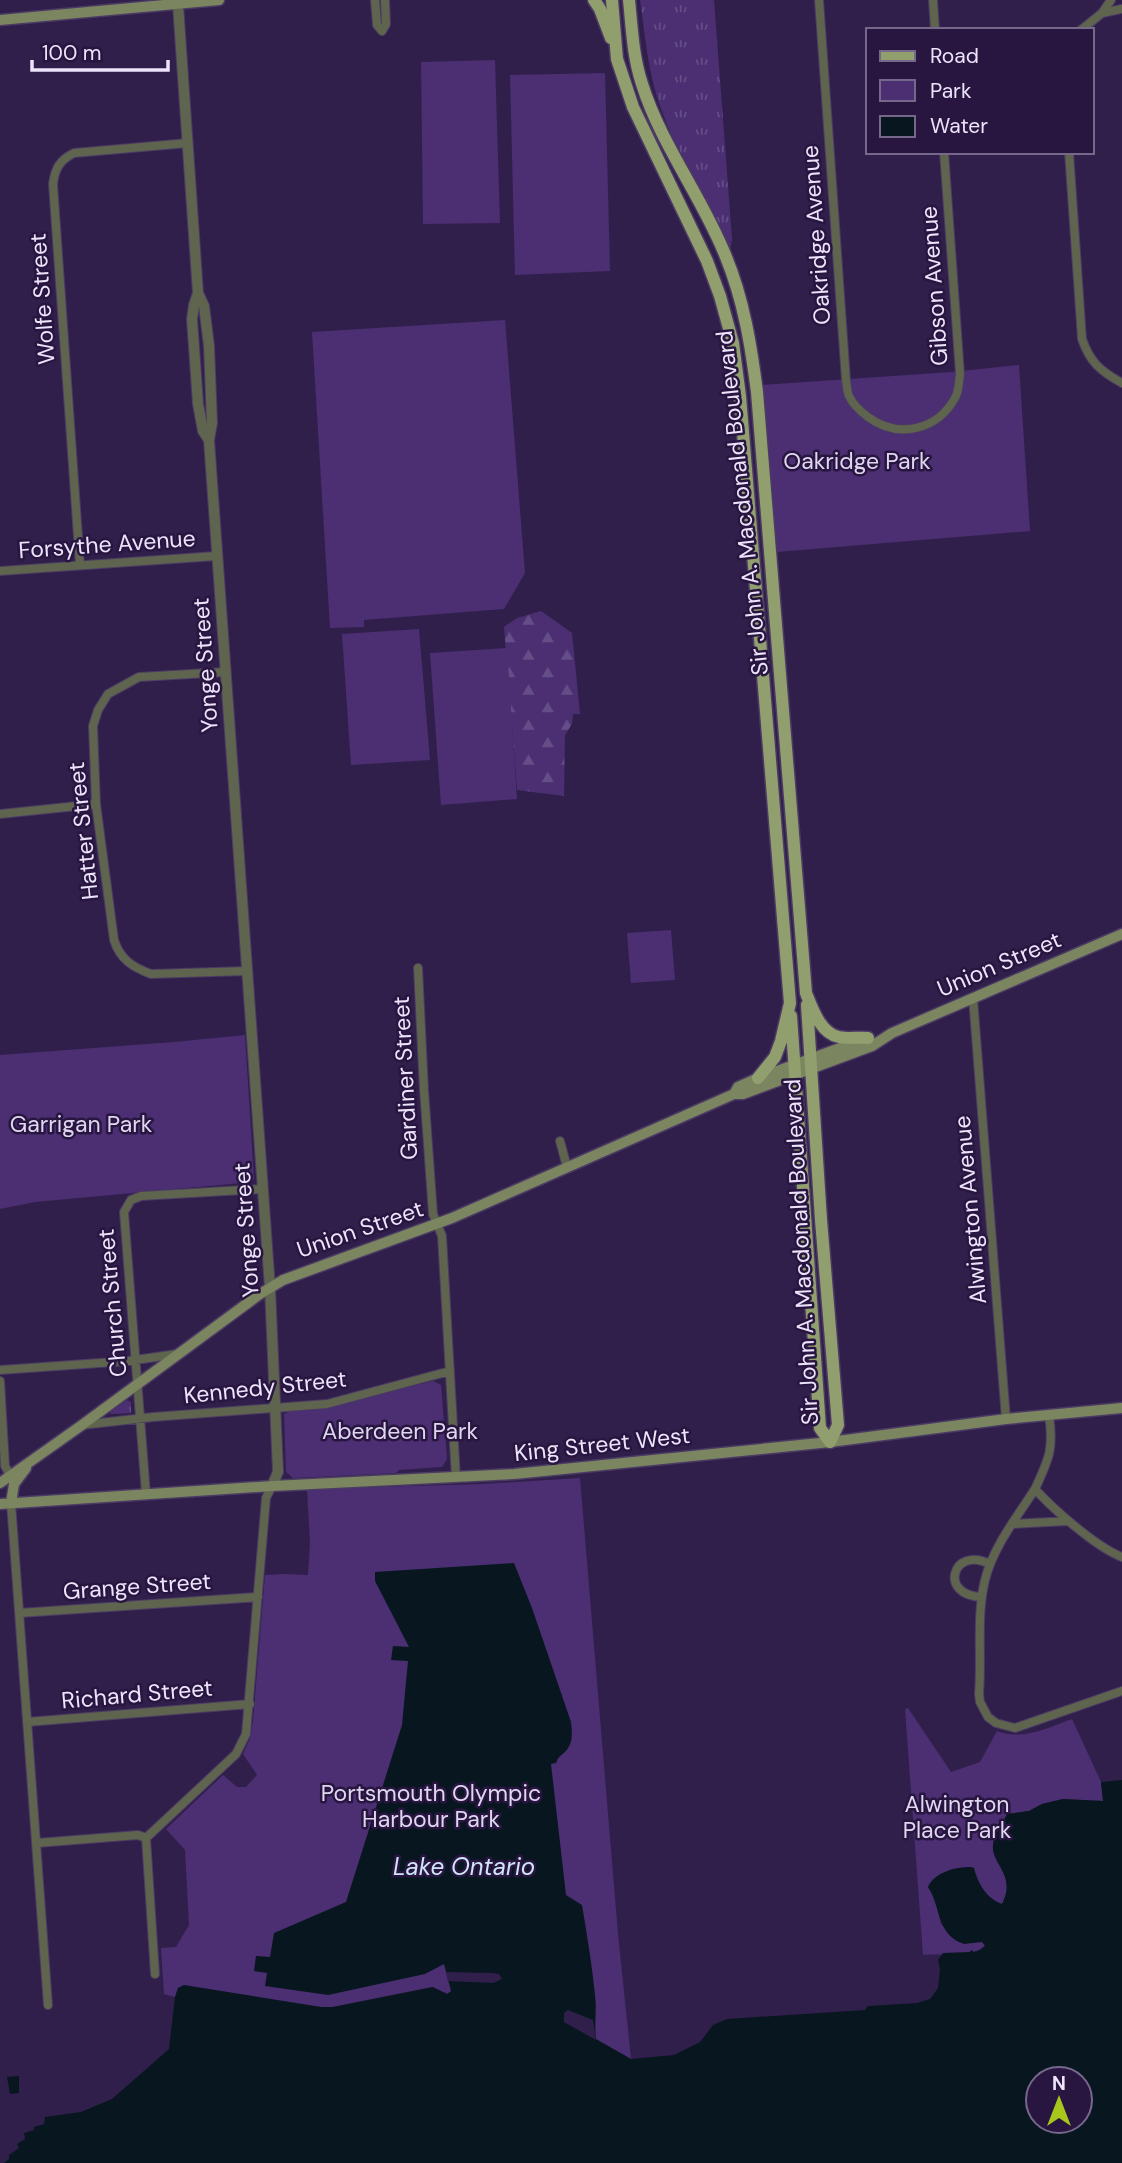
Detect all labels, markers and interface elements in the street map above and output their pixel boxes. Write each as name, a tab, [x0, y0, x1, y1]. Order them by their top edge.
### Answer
scale bar	[32, 28, 168, 72]
legend	[866, 28, 1094, 154]
text: 100 m	[42, 39, 102, 67]
text: Road	[930, 42, 979, 70]
text: Park	[930, 77, 972, 105]
text: Water	[930, 112, 988, 140]
street label: Oakridge Avenue	[795, 144, 837, 326]
street label: Gibson Avenue	[913, 205, 955, 367]
street label: Wolfe Street	[22, 232, 62, 366]
street label: Sir John A. Macdonald Boulevard	[709, 329, 775, 677]
park label: Oakridge Park	[783, 446, 931, 476]
street label: Forsythe Avenue	[17, 523, 197, 565]
street label: Yonge Street	[185, 597, 225, 733]
street label: Hatter Street	[61, 761, 105, 901]
street label: Union Street	[932, 924, 1066, 1004]
street label: Gardiner Street	[386, 995, 424, 1161]
street label: Sir John A. Macdonald Boulevard	[777, 1078, 825, 1426]
park label: Garrigan Park	[10, 1109, 153, 1139]
street label: Alwington Avenue	[947, 1114, 993, 1306]
street label: Yonge Street	[226, 1162, 266, 1298]
street label: Union Street	[293, 1193, 427, 1265]
street label: Church Street	[91, 1228, 133, 1378]
street label: Kennedy Street	[182, 1364, 348, 1410]
park label: Aberdeen Park	[322, 1416, 478, 1446]
street label: King Street West	[513, 1420, 691, 1468]
street label: Grange Street	[62, 1566, 212, 1606]
street label: Richard Street	[60, 1672, 214, 1716]
park label: Portsmouth Olympic Harbour Park	[321, 1778, 541, 1834]
park label: Alwington Place Park	[903, 1789, 1012, 1845]
water label: Lake Ontario	[393, 1851, 535, 1882]
north arrow	[1024, 2065, 1094, 2135]
text: N	[1052, 2071, 1066, 2096]

